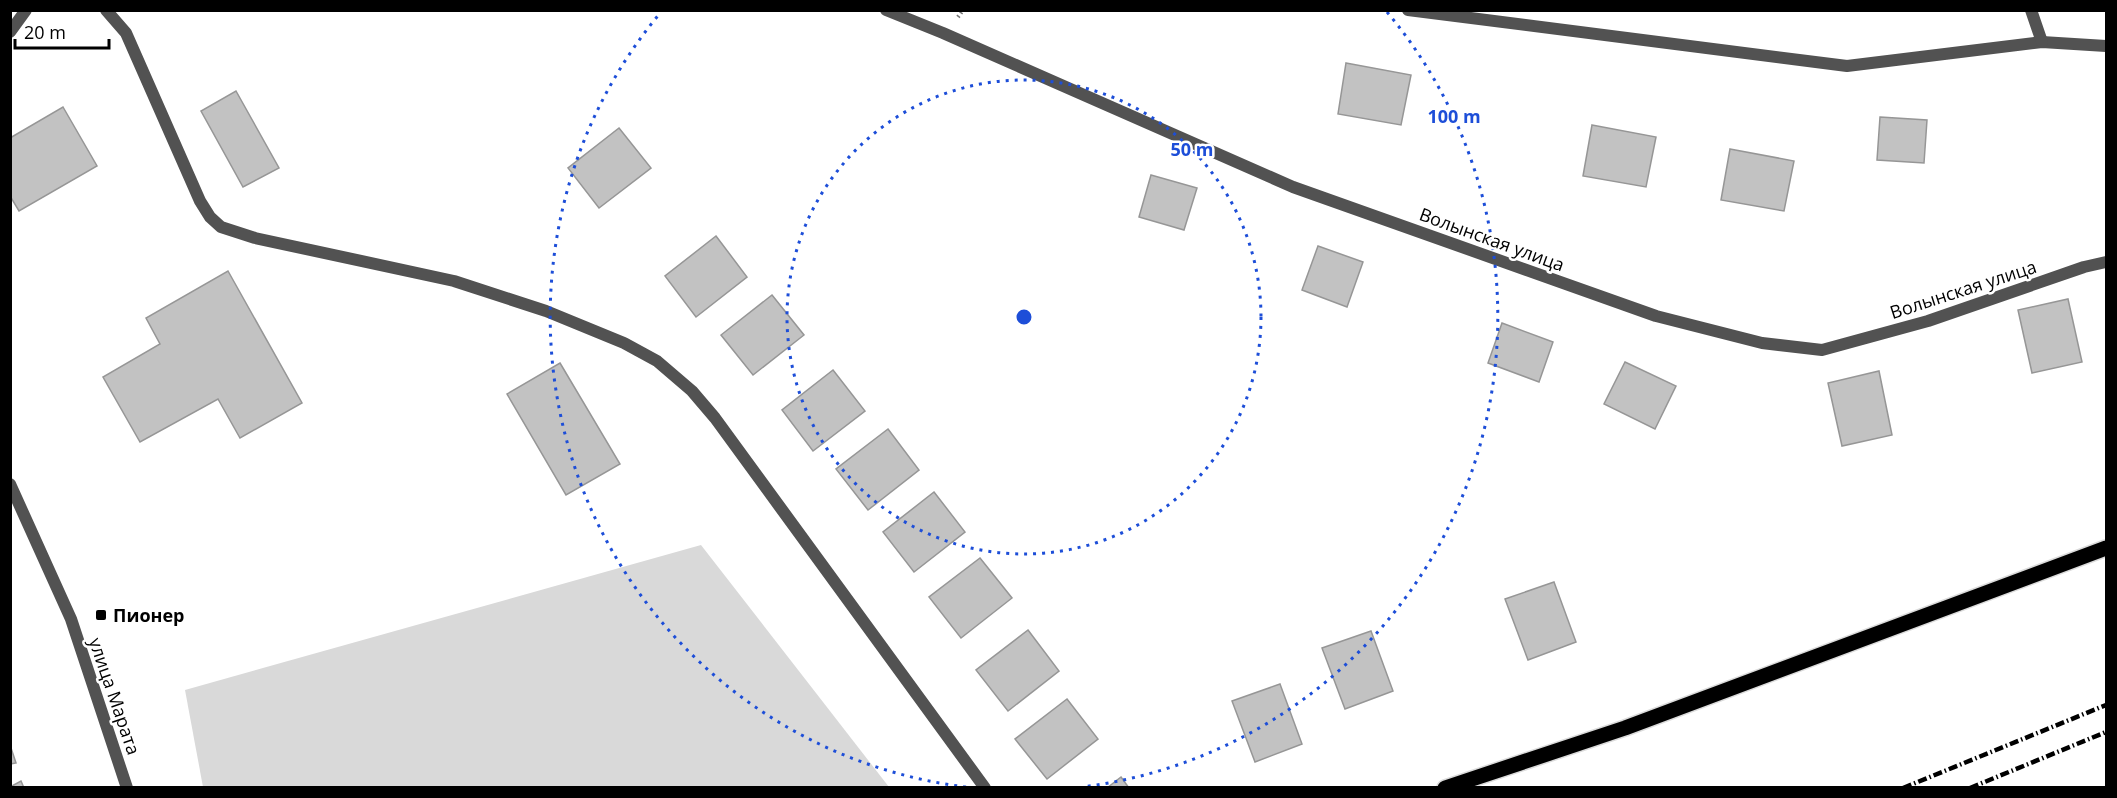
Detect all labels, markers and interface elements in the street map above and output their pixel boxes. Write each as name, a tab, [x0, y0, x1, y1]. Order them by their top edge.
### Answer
scale bar	[15, 12, 110, 50]
text: 20 m	[24, 20, 66, 44]
text: 100 m	[1427, 104, 1481, 128]
text: 50 m	[1171, 137, 1213, 161]
street label: Волынская улица	[1416, 202, 1568, 276]
street label: Волынская улица	[1887, 254, 2039, 324]
centre of rings	[1014, 307, 1034, 327]
place label: Пионер	[113, 603, 184, 627]
marker: Пионер	[94, 608, 108, 622]
street label: улица Марата	[84, 634, 146, 758]

